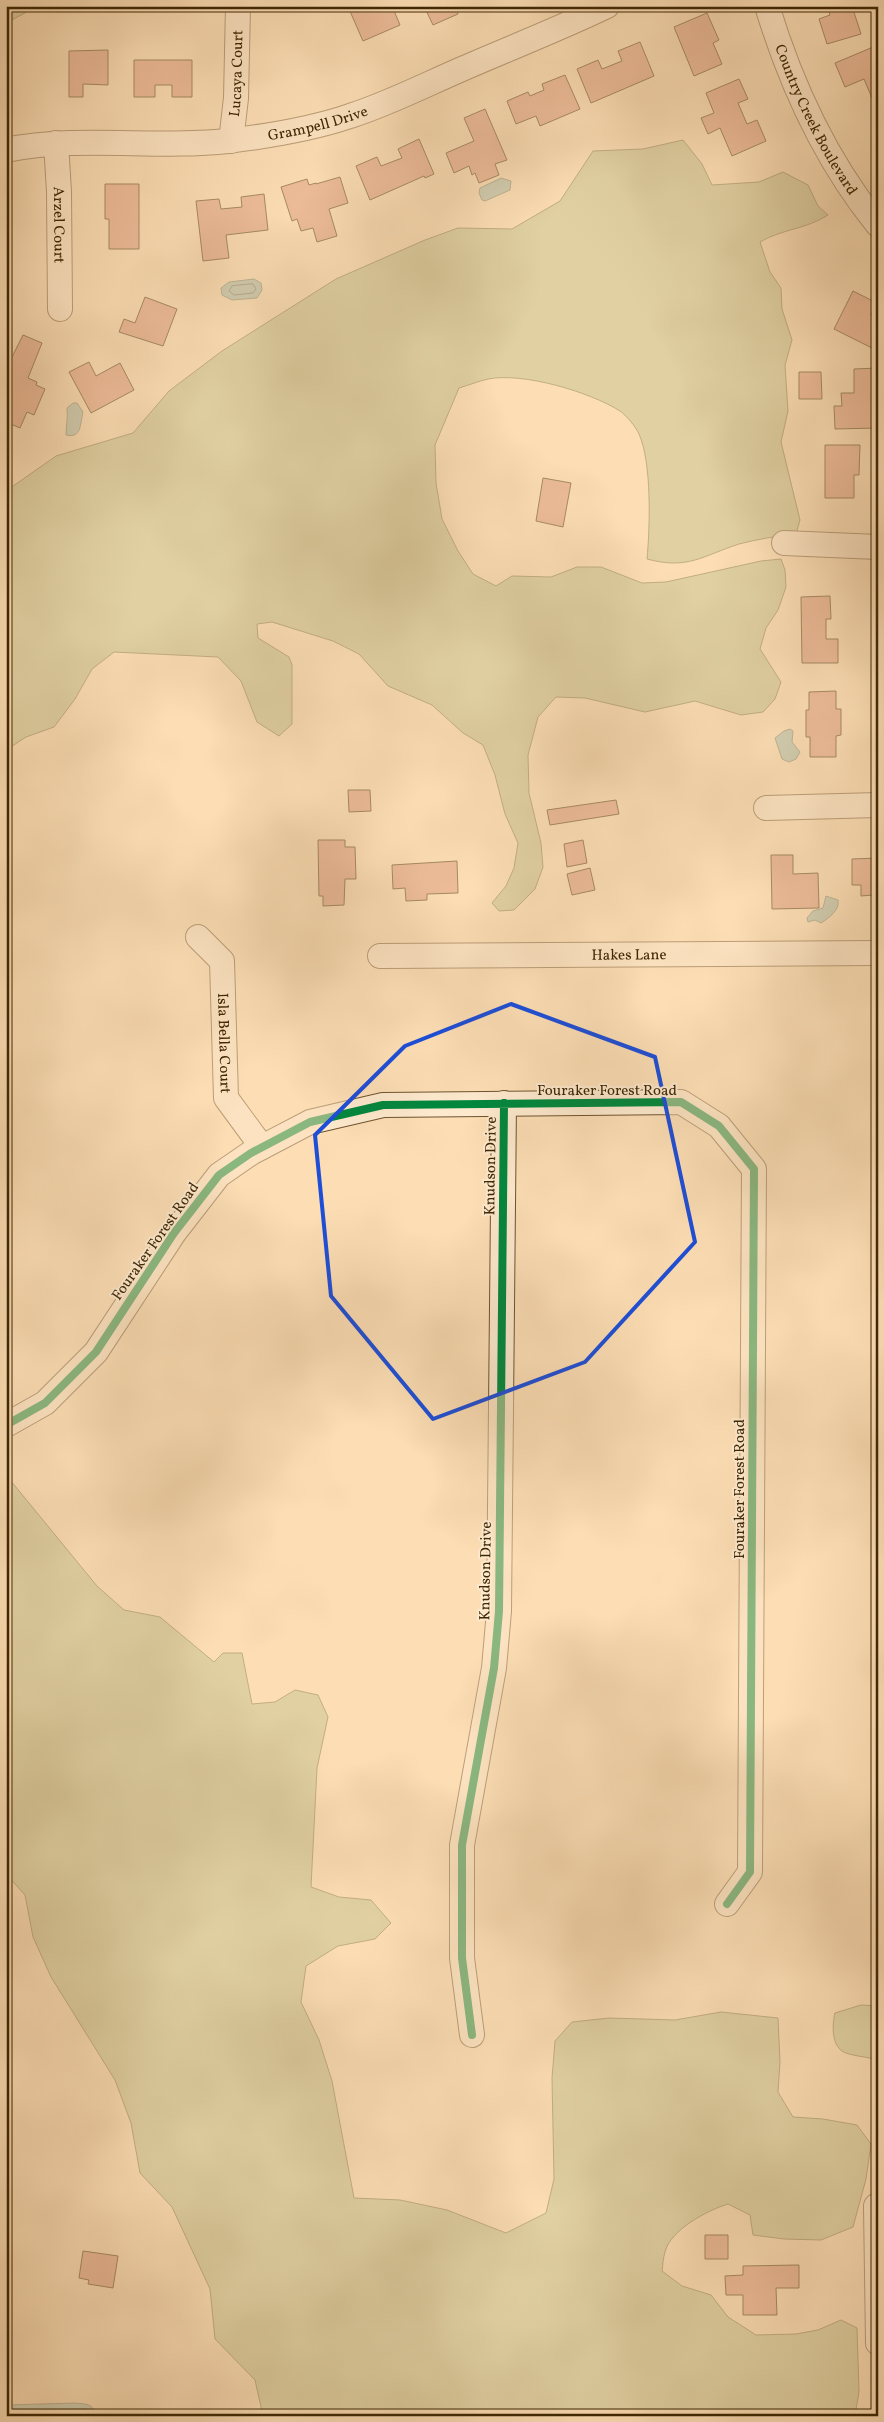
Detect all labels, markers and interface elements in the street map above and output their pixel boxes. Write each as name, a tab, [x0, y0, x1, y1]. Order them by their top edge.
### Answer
street label: Lucaya Court	[225, 30, 249, 118]
street label: Country Creek Boulevard	[768, 42, 862, 200]
street label: Grampell Drive	[266, 102, 371, 147]
street label: Arzel Court	[47, 186, 69, 263]
street label: Hakes Lane	[591, 945, 667, 967]
street label: Isla Bella Court	[211, 993, 235, 1094]
street label: Fouraker Forest Road	[537, 1081, 677, 1102]
street label: Knudson Drive	[480, 1116, 503, 1216]
street label: Fouraker Forest Road	[108, 1179, 205, 1305]
street label: Fouraker Forest Road	[730, 1419, 751, 1559]
street label: Knudson Drive	[475, 1521, 498, 1621]

